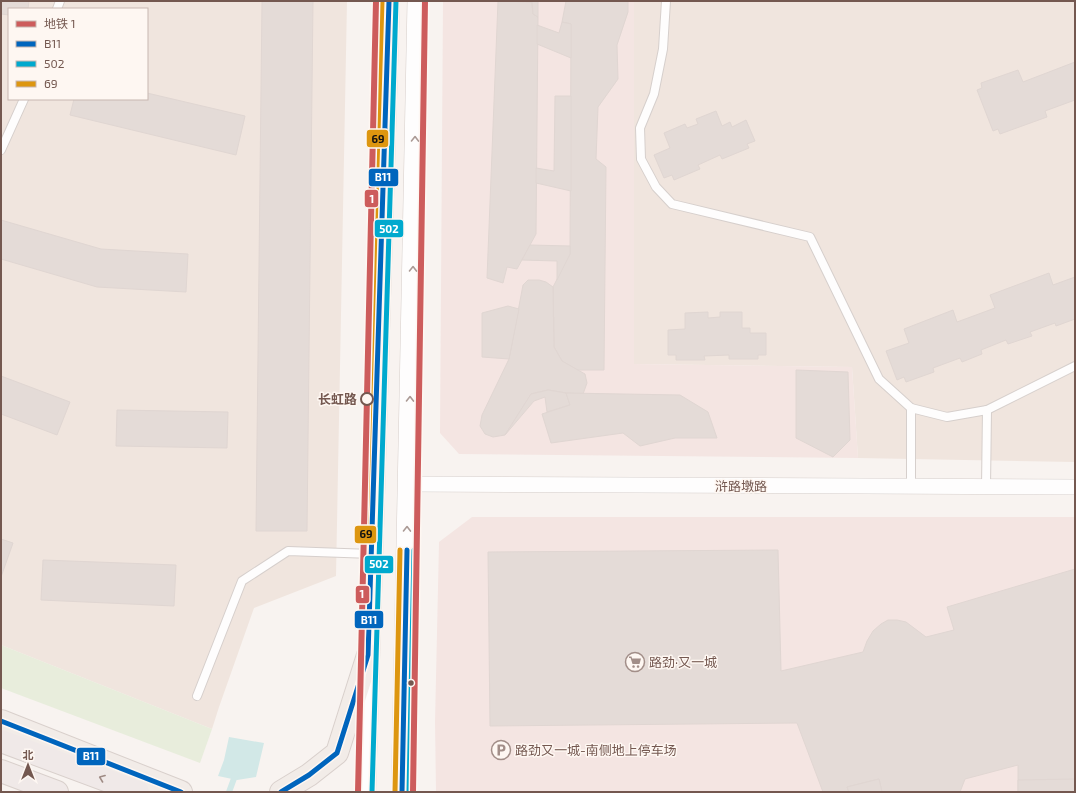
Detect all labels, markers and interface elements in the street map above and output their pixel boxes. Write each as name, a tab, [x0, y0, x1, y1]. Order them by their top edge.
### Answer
legend	[8, 8, 148, 100]
text: 地铁 1	[44, 16, 75, 30]
text: B11	[44, 36, 61, 50]
text: 502	[44, 56, 65, 70]
text: 69	[44, 76, 58, 90]
line badge: 69	[366, 129, 389, 148]
text: 69	[372, 132, 384, 145]
one-way arrow	[411, 136, 420, 142]
line badge: B11	[368, 168, 399, 187]
text: B11	[375, 170, 391, 183]
line badge: 1	[364, 189, 379, 208]
text: 1	[370, 192, 374, 205]
line badge: 502	[374, 219, 404, 238]
text: 502	[379, 222, 399, 235]
one-way arrow	[408, 266, 417, 272]
place label: 长虹路	[318, 391, 357, 407]
marker: 长虹路	[360, 392, 374, 406]
one-way arrow	[406, 396, 414, 402]
street label: 浒路墩路	[715, 478, 767, 494]
line badge: 69	[354, 525, 377, 544]
one-way arrow	[403, 526, 411, 532]
text: 69	[360, 527, 372, 540]
line badge: 502	[364, 555, 394, 574]
text: 502	[369, 557, 389, 570]
line badge: 1	[355, 585, 370, 604]
text: 1	[360, 587, 364, 600]
line badge: B11	[354, 610, 384, 629]
text: B11	[361, 613, 377, 626]
supermarket icon: 路劲·又一城	[624, 651, 646, 673]
place label: 路劲·又一城	[649, 654, 717, 670]
unlabelled marker	[406, 678, 416, 688]
parking icon: 路劲又一城-南侧地上停车场	[490, 739, 512, 761]
place label: 路劲又一城-南侧地上停车场	[515, 742, 677, 758]
north arrow	[8, 745, 48, 785]
line badge: B11	[76, 747, 106, 766]
text: 北	[23, 748, 34, 761]
text: B11	[83, 749, 99, 762]
one-way arrow	[98, 775, 105, 783]

